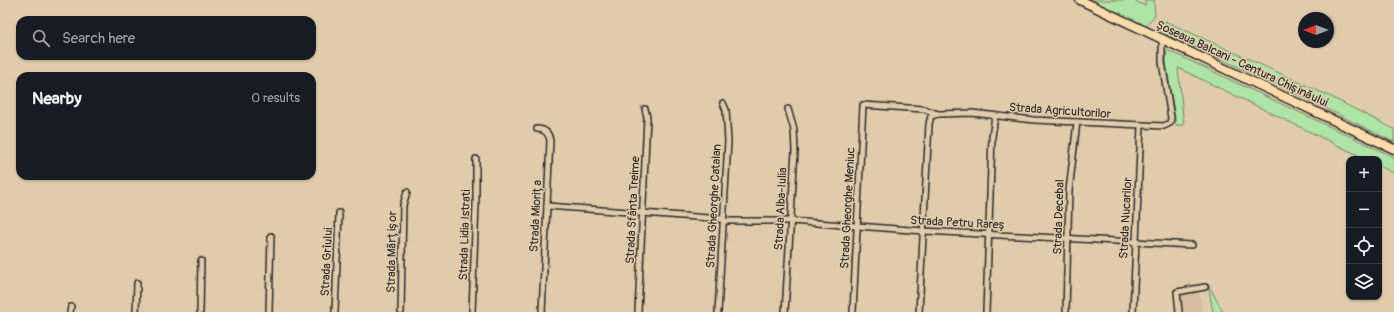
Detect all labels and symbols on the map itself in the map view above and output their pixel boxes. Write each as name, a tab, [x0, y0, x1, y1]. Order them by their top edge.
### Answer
north arrow	[1298, 12, 1334, 48]
street label: Șoseaua Balcani - Centura Chișinăului	[1154, 17, 1330, 111]
street label: Strada Agricultorilor	[1008, 100, 1112, 122]
street label: Strada Gheorghe Catalan	[703, 143, 725, 268]
street label: Strada Gheorghe Meniuc	[837, 147, 859, 269]
street label: Strada Sfânta Treime	[623, 156, 643, 264]
street label: Strada Alba-Iulia	[771, 167, 791, 251]
street label: Strada Nucarilor	[1116, 176, 1136, 259]
street label: Strada Miorița	[527, 179, 545, 252]
street label: Strada Decebal	[1050, 179, 1068, 255]
street label: Strada Lidia Istrati	[456, 189, 474, 281]
street label: Strada Mărțișor	[384, 210, 400, 293]
street label: Strada Petru Rareș	[910, 213, 1006, 233]
street label: Strada Grîului	[318, 227, 336, 297]

